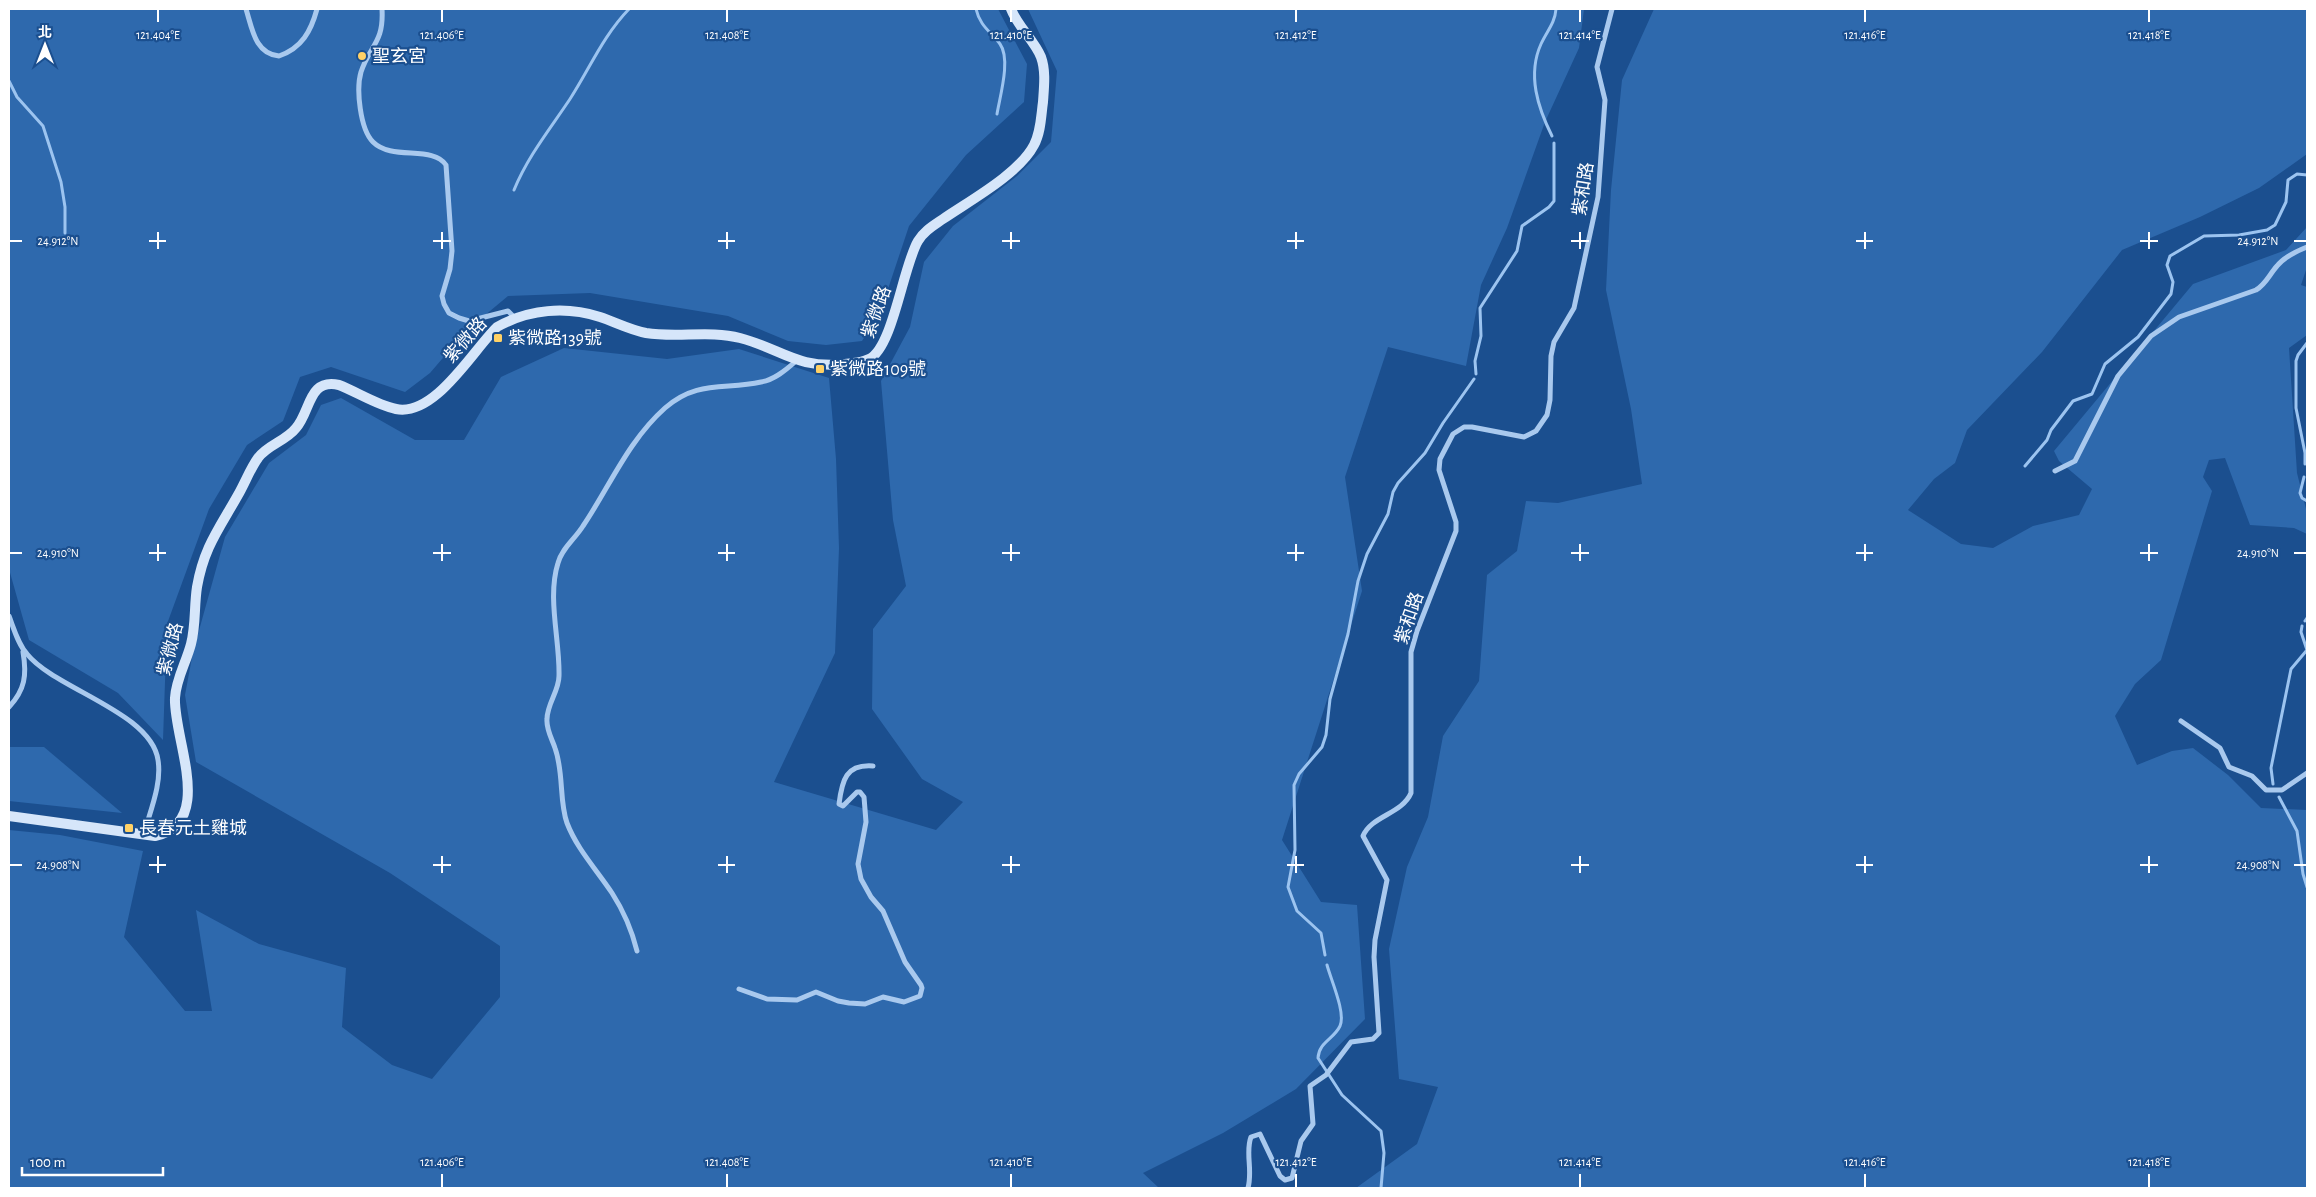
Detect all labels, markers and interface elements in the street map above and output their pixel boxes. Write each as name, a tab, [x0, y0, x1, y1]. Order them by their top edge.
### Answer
north arrow	[20, 20, 70, 70]
text: 北	[38, 25, 52, 40]
text: 121.404°E	[136, 29, 180, 41]
text: 121.406°E	[420, 29, 464, 41]
text: 121.408°E	[705, 29, 749, 41]
text: 121.410°E	[990, 29, 1032, 41]
text: 121.412°E	[1275, 29, 1317, 41]
text: 121.414°E	[1559, 29, 1601, 41]
text: 121.416°E	[1844, 29, 1886, 41]
text: 121.418°E	[2128, 29, 2170, 41]
place label: 聖玄宮	[372, 46, 426, 66]
marker: 聖玄宮	[356, 50, 368, 62]
street label: 紫和路	[1569, 161, 1597, 217]
text: 24.912°N	[38, 235, 78, 247]
text: 24.912°N	[2238, 235, 2278, 247]
street label: 紫微路	[857, 283, 895, 341]
street label: 紫微路	[440, 313, 490, 367]
place label: 紫微路139號	[508, 328, 602, 348]
marker: 紫微路139號	[492, 332, 504, 344]
place label: 紫微路109號	[830, 359, 926, 379]
marker: 紫微路109號	[814, 363, 826, 375]
text: 24.910°N	[37, 547, 79, 559]
text: 24.910°N	[2237, 547, 2279, 559]
street label: 紫和路	[1391, 589, 1427, 647]
street label: 紫微路	[153, 620, 187, 678]
place label: 長春元土雞城	[139, 818, 247, 838]
marker: 長春元土雞城	[123, 822, 135, 834]
text: 24.908°N	[36, 859, 80, 871]
text: 24.908°N	[2236, 859, 2280, 871]
scale bar	[22, 1144, 164, 1176]
text: 100 m	[30, 1155, 65, 1170]
text: 121.406°E	[420, 1156, 464, 1168]
text: 121.408°E	[705, 1156, 749, 1168]
text: 121.410°E	[990, 1156, 1032, 1168]
text: 121.412°E	[1275, 1156, 1317, 1168]
text: 121.414°E	[1559, 1156, 1601, 1168]
text: 121.416°E	[1844, 1156, 1886, 1168]
text: 121.418°E	[2128, 1156, 2170, 1168]

